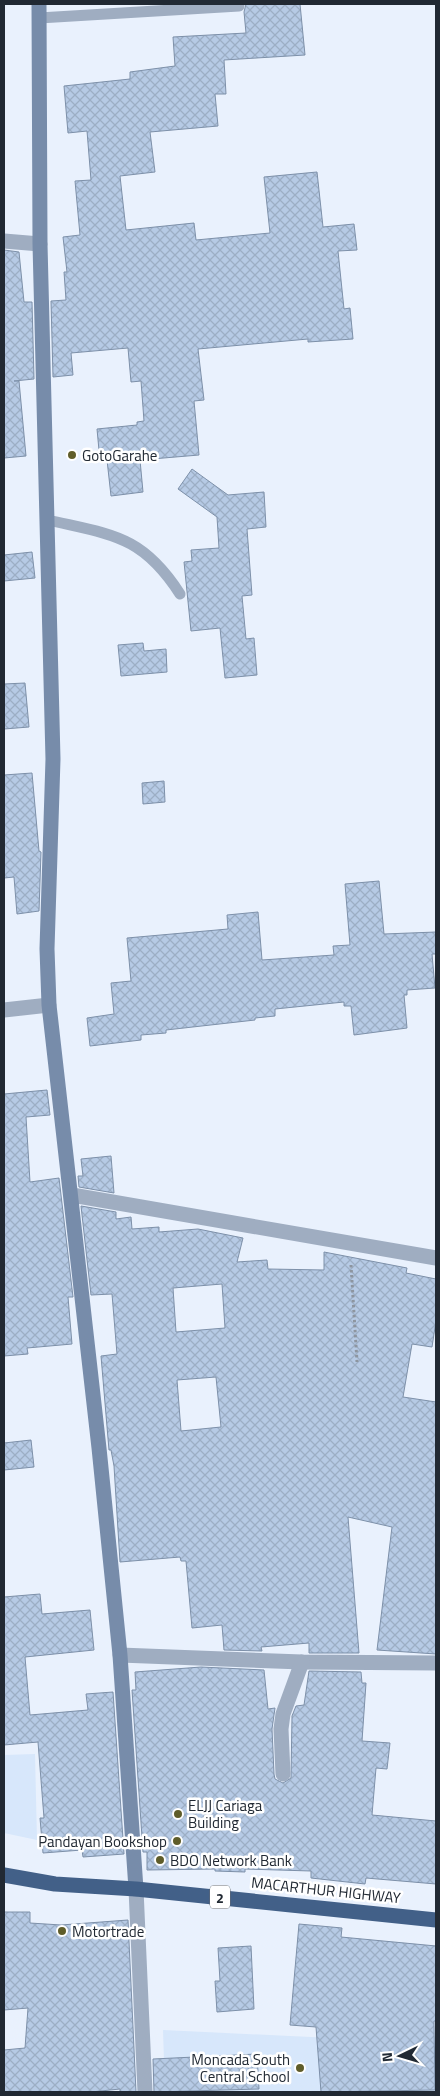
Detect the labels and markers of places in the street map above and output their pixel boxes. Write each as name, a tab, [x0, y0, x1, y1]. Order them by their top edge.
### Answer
place label: GotoGarahe	[82, 444, 157, 467]
marker: GotoGarahe	[66, 449, 78, 461]
place label: ELJJ Cariaga Building	[188, 1794, 263, 1834]
marker: ELJJ Cariaga Building	[172, 1808, 184, 1820]
place label: Pandayan Bookshop	[38, 1830, 167, 1853]
marker: Pandayan Bookshop	[171, 1835, 183, 1847]
place label: BDO Network Bank	[170, 1849, 292, 1872]
marker: BDO Network Bank	[154, 1854, 166, 1866]
place label: Motortrade	[72, 1920, 144, 1943]
marker: Motortrade	[56, 1925, 68, 1937]
place label: Moncada South Central School	[191, 2048, 290, 2088]
marker: Moncada South Central School	[294, 2062, 306, 2074]

